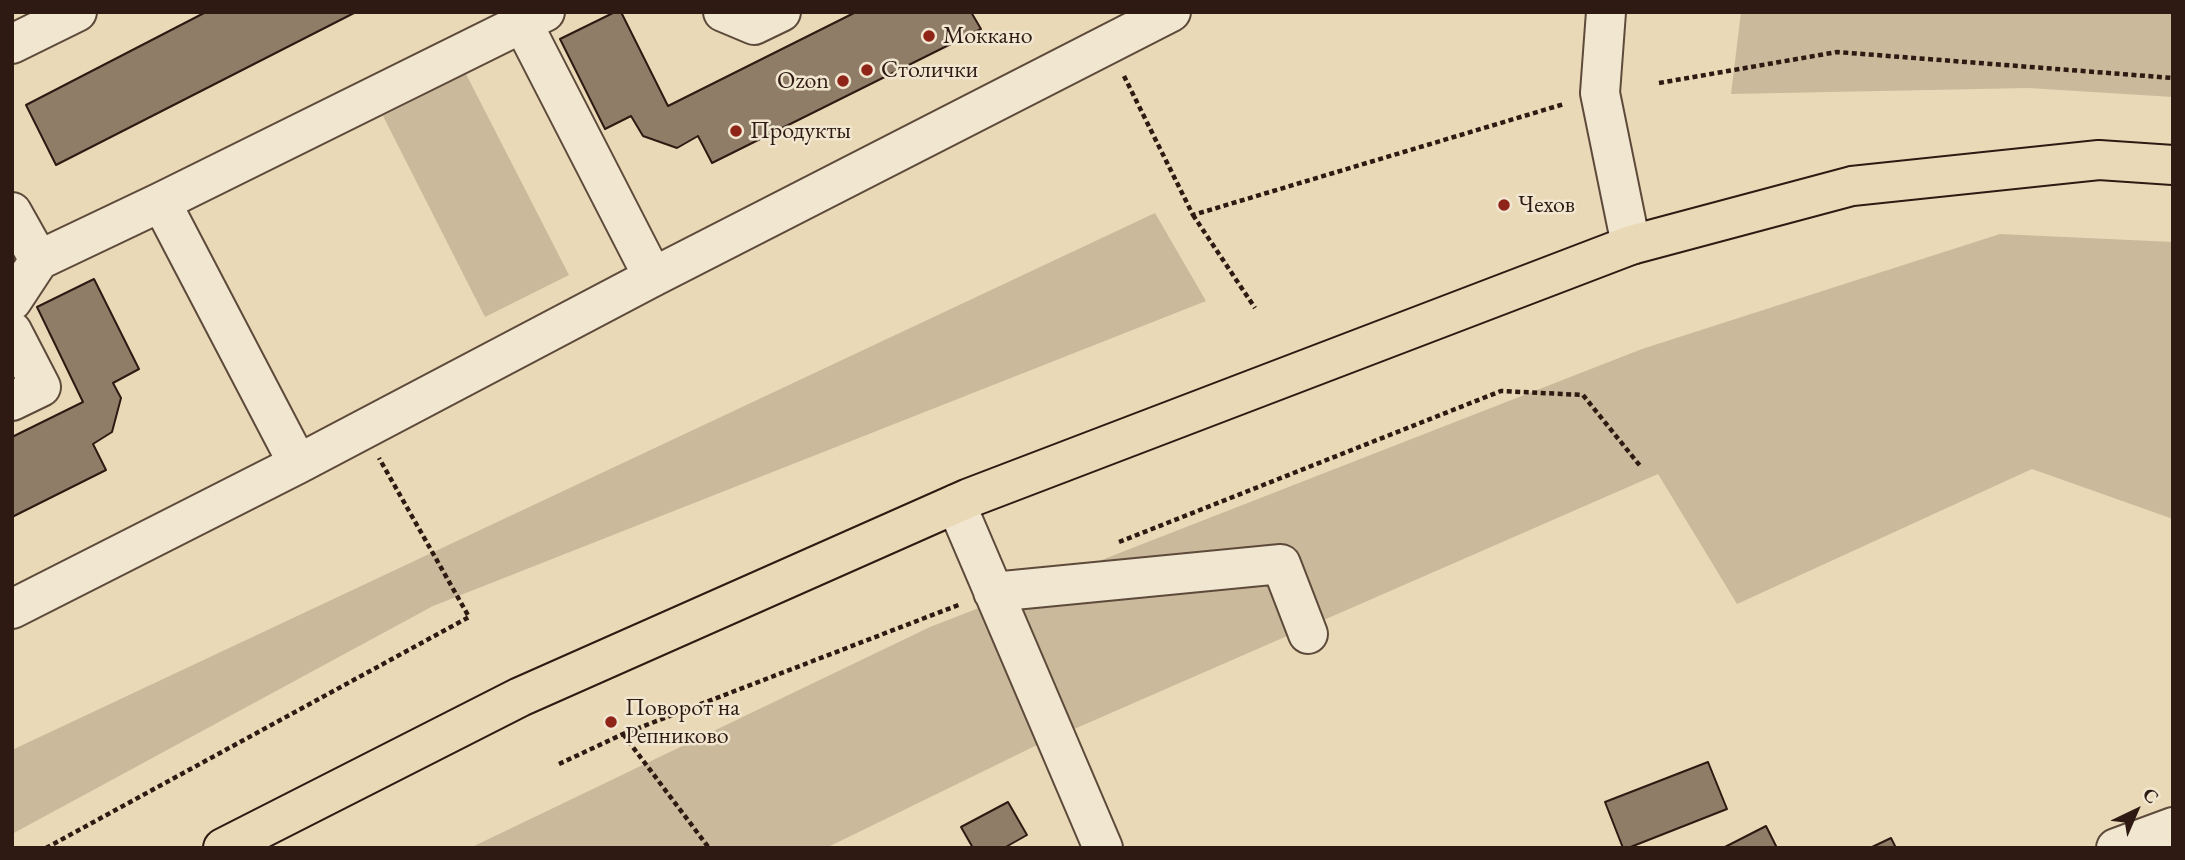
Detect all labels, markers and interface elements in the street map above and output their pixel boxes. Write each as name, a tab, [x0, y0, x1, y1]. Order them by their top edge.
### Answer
place label: Моккано	[943, 22, 1033, 50]
marker: Моккано	[921, 28, 937, 44]
place label: Столички	[881, 56, 978, 84]
marker: Столички	[859, 62, 875, 78]
place label: Ozon	[777, 67, 829, 95]
marker: Ozon	[835, 73, 851, 89]
place label: Продукты	[750, 117, 851, 145]
marker: Продукты	[728, 123, 744, 139]
place label: Чехов	[1518, 191, 1575, 219]
marker: Чехов	[1496, 197, 1512, 213]
place label: Поворот на Репниково	[625, 694, 740, 750]
marker: Поворот на Репниково	[603, 714, 619, 730]
north arrow	[2101, 776, 2171, 846]
text: С	[2137, 782, 2164, 809]

